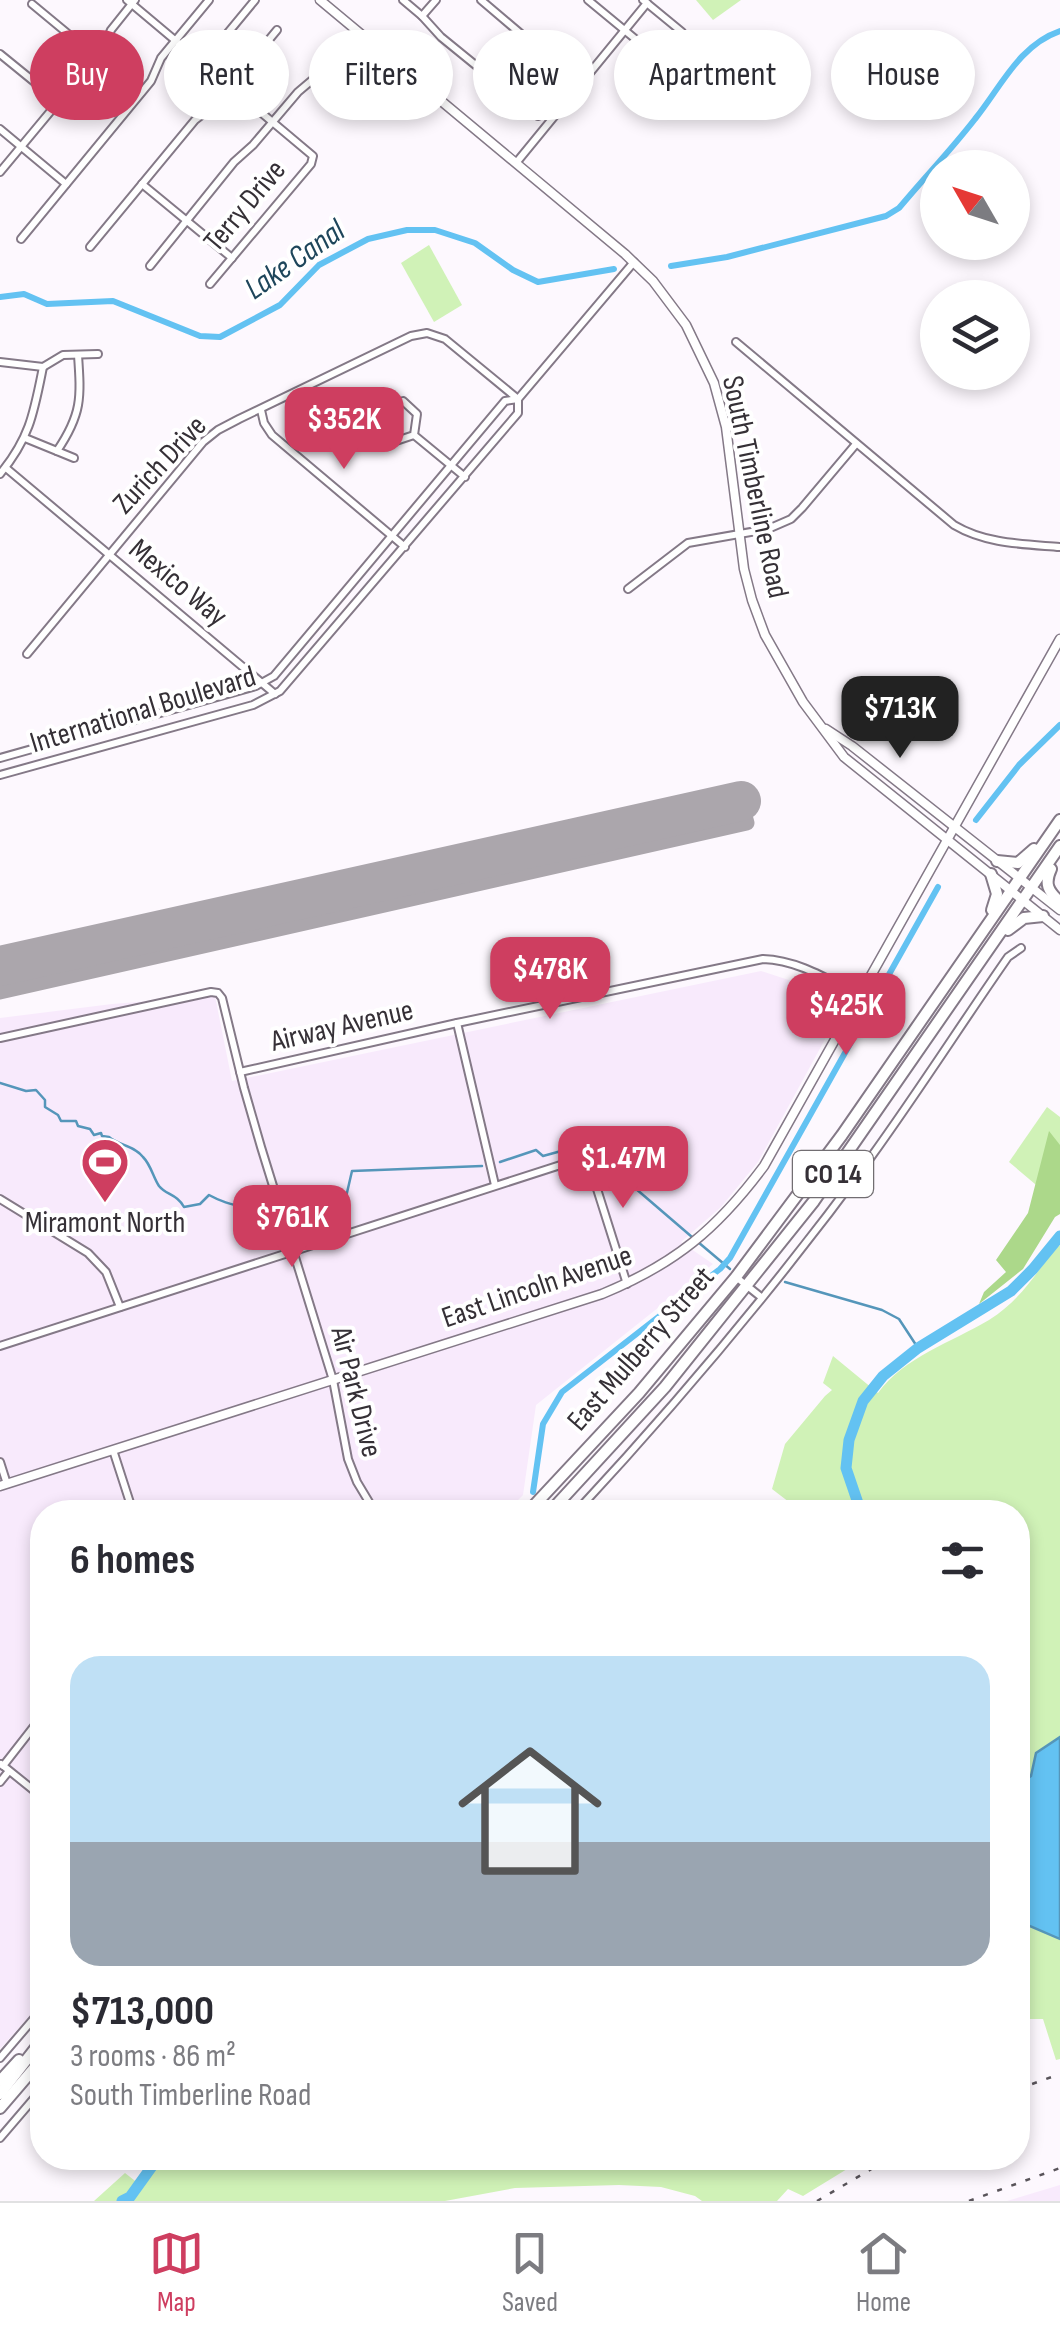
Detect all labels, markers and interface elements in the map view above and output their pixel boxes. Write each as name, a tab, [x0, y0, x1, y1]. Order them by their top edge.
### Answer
chip: Buy	[30, 30, 144, 120]
chip: Rent	[164, 30, 289, 120]
chip: Filters	[309, 30, 453, 120]
chip: New	[473, 30, 594, 120]
chip: Apartment	[614, 30, 811, 120]
chip: House	[831, 30, 975, 120]
north arrow	[920, 150, 1030, 260]
map controls	[920, 150, 1030, 390]
street label: Terry Drive	[196, 153, 294, 259]
water label: Lake Canal	[237, 211, 354, 308]
button: layers	[920, 280, 1030, 390]
street label: South Timberline Road	[714, 373, 796, 601]
pin: $352K	[274, 387, 414, 472]
text: $352K	[307, 400, 381, 439]
street label: Zurich Drive	[106, 409, 214, 521]
street label: Mexico Way	[122, 532, 235, 635]
street label: International Boulevard	[26, 659, 260, 761]
pin: $713K	[830, 676, 970, 761]
text: $713K	[863, 689, 937, 728]
pin: $478K	[480, 937, 620, 1022]
text: $478K	[512, 950, 588, 989]
pin: $425K	[776, 973, 916, 1058]
text: $425K	[808, 986, 884, 1025]
street label: Airway Avenue	[266, 992, 417, 1060]
pin: $1.47M	[542, 1126, 704, 1211]
sports icon: Miramont North	[79, 1136, 131, 1204]
text: $1.47M	[580, 1139, 666, 1178]
road number: CO 14	[793, 1151, 873, 1197]
pin: $761K	[222, 1185, 362, 1270]
text: $761K	[255, 1198, 329, 1237]
place label: Miramont North	[25, 1205, 185, 1241]
street label: East Lincoln Avenue	[437, 1238, 637, 1336]
street label: East Mulberry Street	[560, 1260, 722, 1438]
street label: Air Park Drive	[322, 1322, 390, 1461]
icon: filters	[935, 1533, 990, 1588]
text: 6 homes	[70, 1535, 195, 1586]
icon: home	[440, 1721, 620, 1901]
text: $713,000	[70, 1986, 214, 2037]
text: 3 rooms · 86 m²	[70, 2037, 236, 2076]
text: South Timberline Road	[70, 2076, 311, 2115]
tab: Map	[149, 2226, 204, 2319]
tab: Saved	[502, 2226, 558, 2319]
tab: Home	[856, 2226, 911, 2319]

